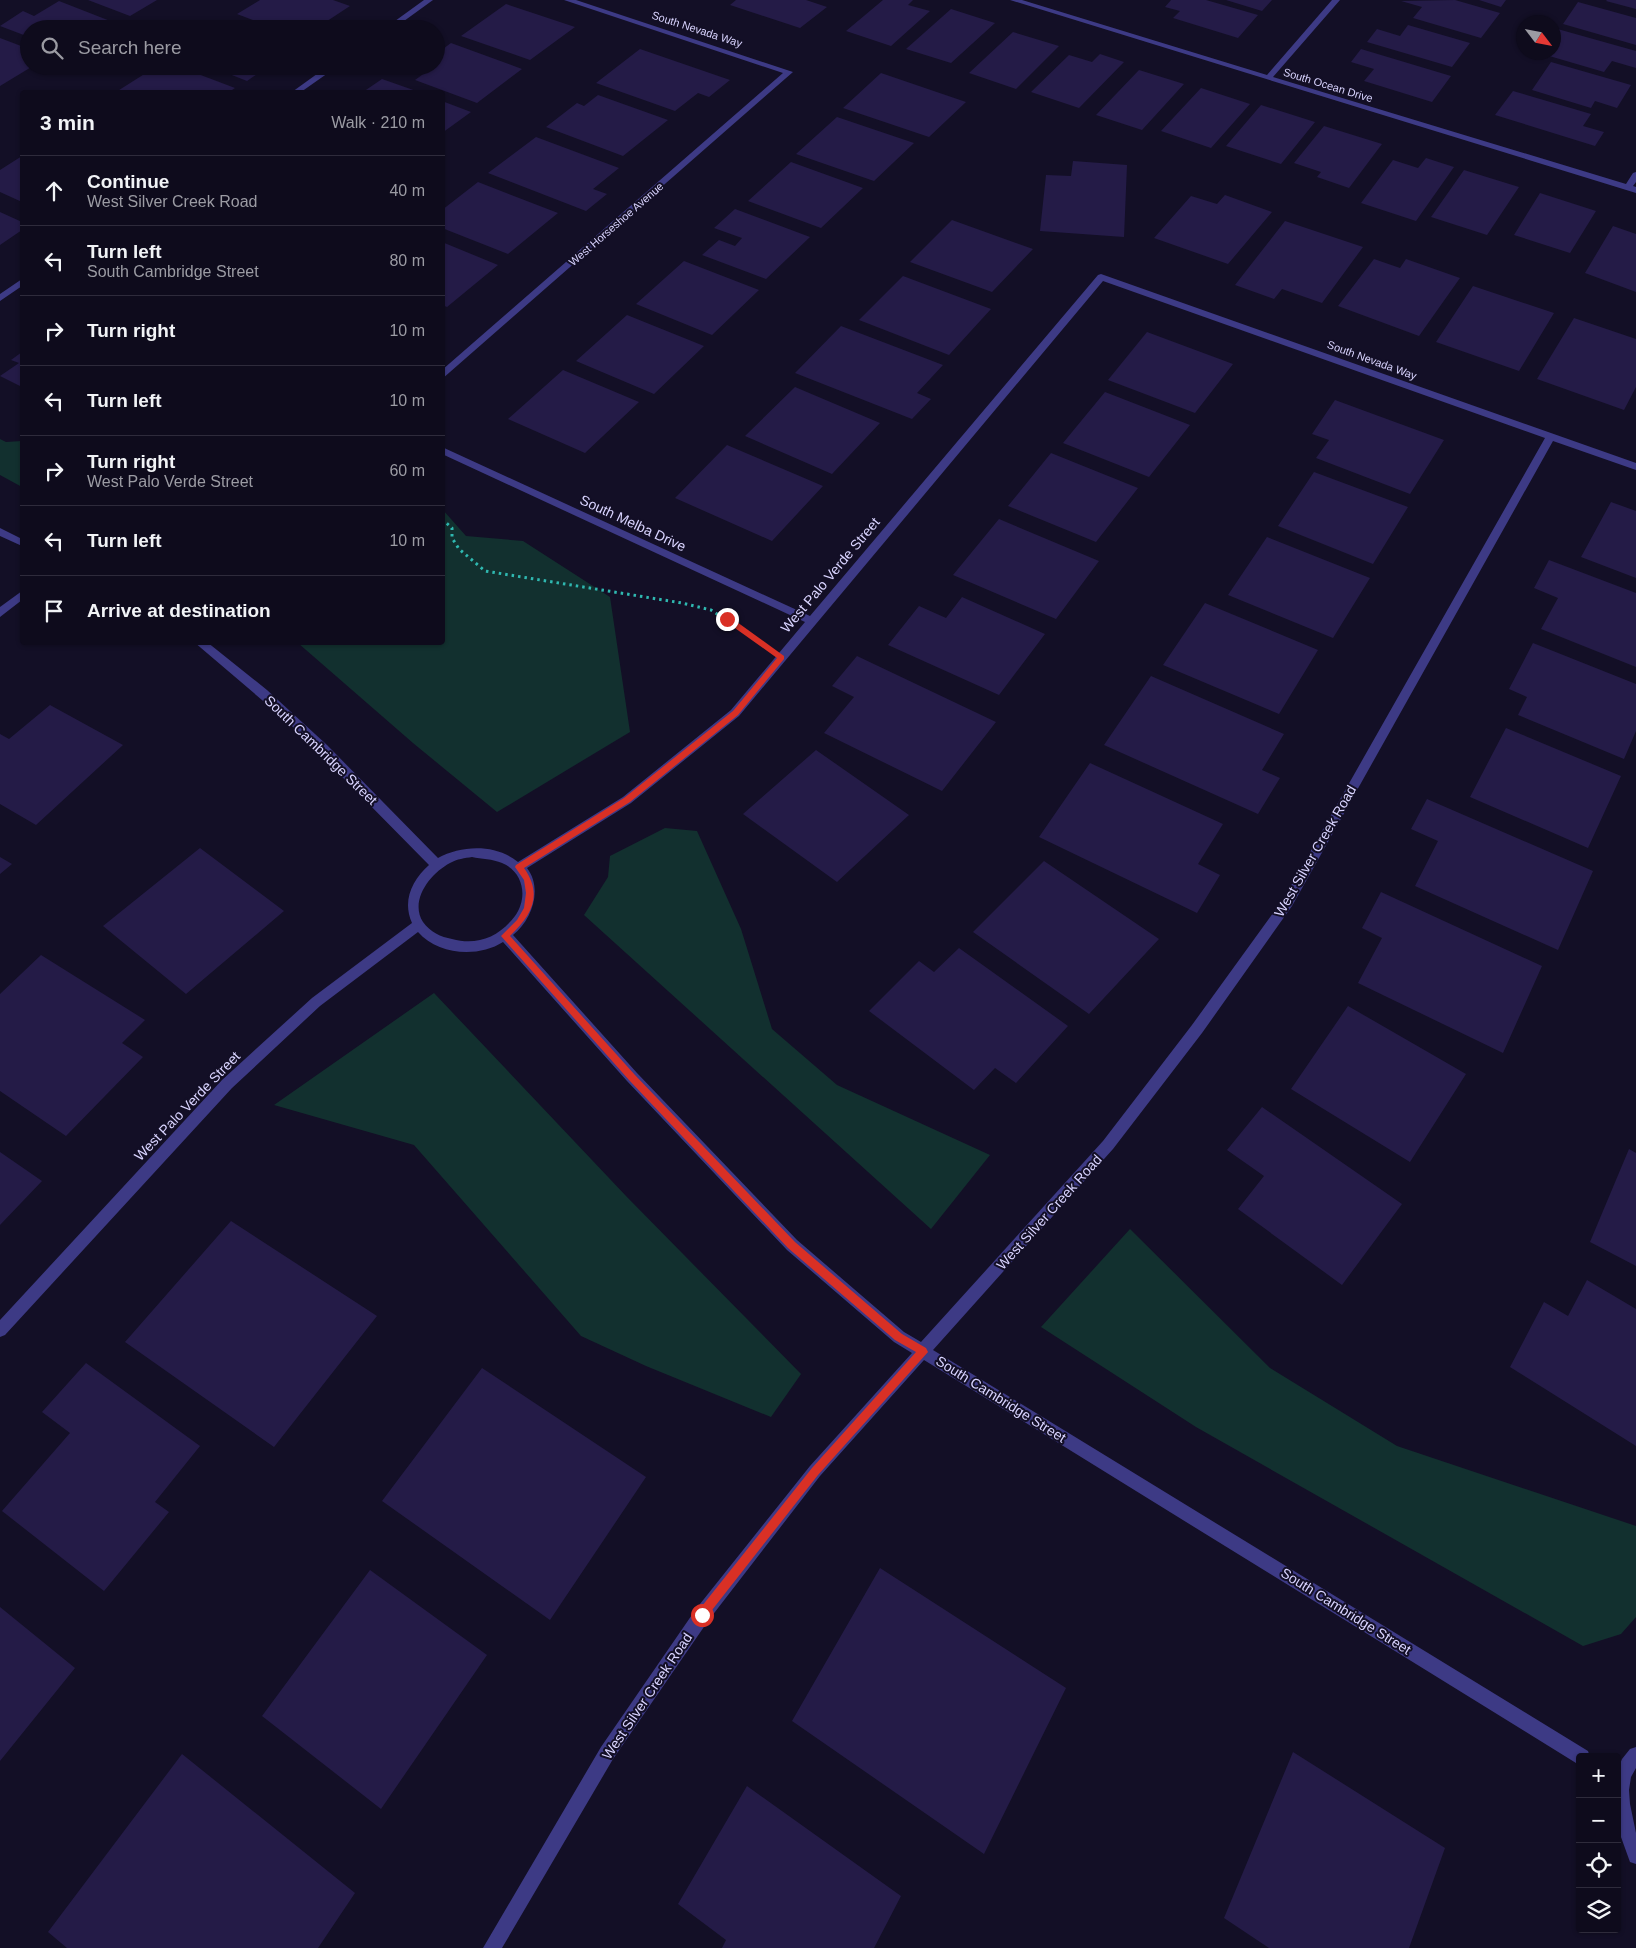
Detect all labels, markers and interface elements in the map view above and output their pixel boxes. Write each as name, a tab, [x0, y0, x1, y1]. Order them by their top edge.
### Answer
street label: South Nevada Way	[650, 9, 744, 49]
north arrow	[1516, 15, 1561, 60]
search box	[20, 20, 445, 75]
icon: search	[38, 34, 66, 62]
text: Search here	[78, 37, 182, 58]
street label: South Ocean Drive	[1282, 66, 1374, 104]
text: 3 min	[40, 111, 95, 134]
text: Walk · 210 m	[331, 114, 425, 131]
text: Continue	[87, 171, 169, 192]
icon: ahead	[40, 177, 68, 205]
street label: West Horseshoe Avenue	[567, 180, 665, 268]
text: 40 m	[389, 182, 425, 199]
text: West Silver Creek Road	[87, 193, 257, 210]
text: Turn left	[87, 241, 162, 262]
icon: left	[40, 247, 68, 275]
text: 80 m	[389, 252, 425, 269]
text: South Cambridge Street	[87, 263, 259, 280]
icon: right	[40, 317, 68, 345]
text: Turn right	[87, 320, 175, 341]
text: 10 m	[389, 322, 425, 339]
street label: South Nevada Way	[1326, 338, 1419, 382]
icon: left	[40, 387, 68, 415]
text: Turn left	[87, 390, 162, 411]
text: 10 m	[389, 392, 425, 409]
text: Turn right	[87, 451, 175, 472]
icon: right	[40, 457, 68, 485]
text: 60 m	[389, 462, 425, 479]
text: West Palo Verde Street	[87, 473, 253, 490]
street label: South Melba Drive	[577, 491, 689, 555]
street label: West Palo Verde Street	[777, 514, 883, 636]
icon: left	[40, 527, 68, 555]
text: Turn left	[87, 530, 162, 551]
text: 10 m	[389, 532, 425, 549]
icon: arrive	[40, 597, 68, 625]
text: Arrive at destination	[87, 600, 271, 621]
route end	[716, 608, 739, 631]
street label: South Cambridge Street	[261, 692, 381, 808]
street label: West Silver Creek Road	[1271, 782, 1359, 920]
street label: West Palo Verde Street	[131, 1048, 243, 1164]
street label: West Silver Creek Road	[993, 1151, 1105, 1273]
street label: South Cambridge Street	[933, 1352, 1069, 1446]
street label: South Cambridge Street	[1278, 1564, 1414, 1658]
route start	[691, 1604, 714, 1627]
street label: West Silver Creek Road	[599, 1630, 695, 1762]
map controls	[1576, 1753, 1621, 1933]
button: +	[1576, 1753, 1621, 1798]
button: −	[1576, 1798, 1621, 1843]
button: locate	[1576, 1843, 1621, 1888]
button: layers	[1576, 1888, 1621, 1933]

